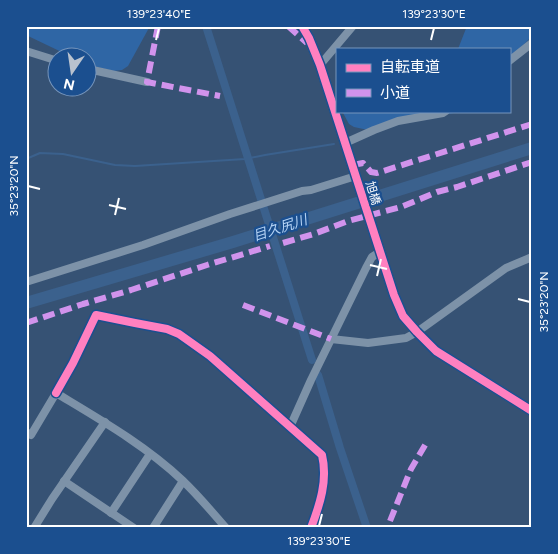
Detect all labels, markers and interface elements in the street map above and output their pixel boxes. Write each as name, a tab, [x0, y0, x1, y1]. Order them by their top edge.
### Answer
text: 139°23'40"E	[127, 7, 191, 21]
text: 139°23'30"E	[402, 7, 466, 21]
north arrow	[48, 48, 98, 98]
legend	[336, 48, 510, 112]
text: 自転車道	[380, 58, 440, 76]
text: N	[62, 75, 76, 94]
text: 小道	[380, 84, 410, 102]
text: 35°23'20"N	[7, 155, 21, 217]
street label: 旭橋	[363, 179, 383, 207]
water label: 目久尻川	[251, 211, 311, 245]
text: 35°23'20"N	[537, 271, 551, 333]
text: 139°23'30"E	[287, 534, 351, 548]

